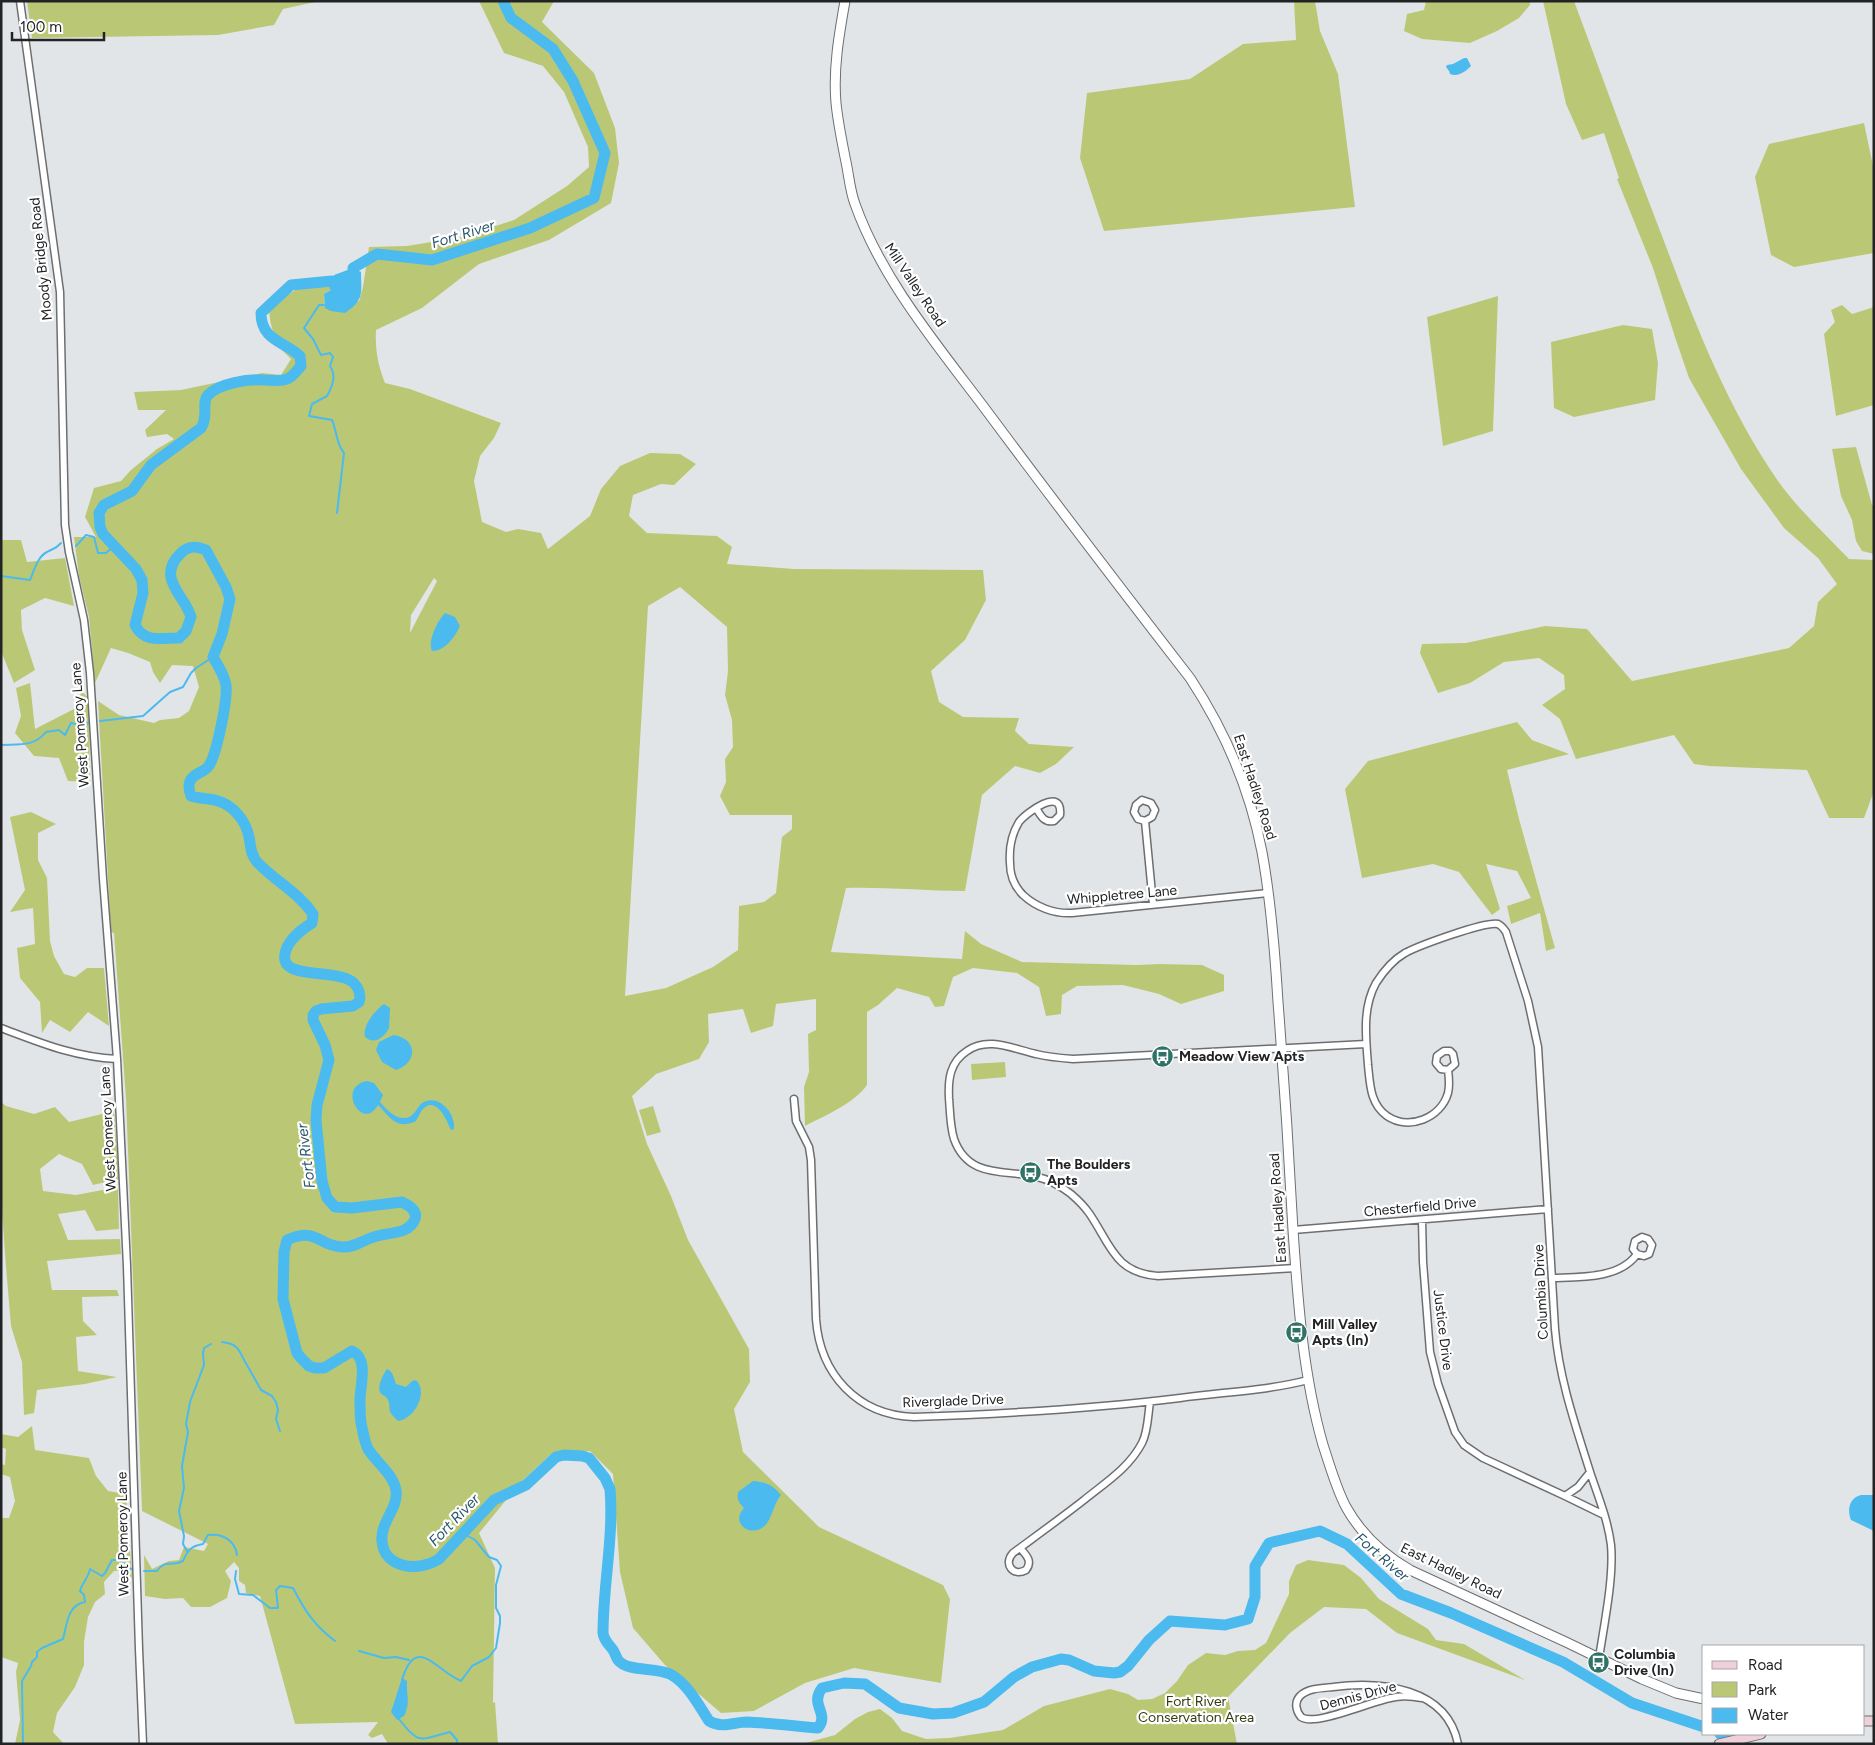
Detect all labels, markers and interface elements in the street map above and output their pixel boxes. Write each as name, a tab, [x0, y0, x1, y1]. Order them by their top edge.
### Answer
scale bar	[12, 10, 105, 42]
text: 100 m	[20, 18, 62, 36]
street label: Moody Bridge Road	[26, 197, 56, 321]
water label: Fort River	[429, 216, 498, 252]
street label: Mill Valley Road	[881, 240, 949, 330]
street label: West Pomeroy Lane	[67, 662, 93, 788]
street label: East Hadley Road	[1230, 732, 1280, 842]
street label: Whippletree Lane	[1066, 882, 1178, 908]
bus stop icon: Meadow View Apts	[1151, 1044, 1175, 1068]
place label: Meadow View Apts	[1179, 1048, 1305, 1065]
street label: West Pomeroy Lane	[96, 1066, 120, 1192]
water label: Fort River	[293, 1122, 319, 1189]
street label: East Hadley Road	[1266, 1152, 1290, 1264]
place label: The Boulders Apts	[1047, 1156, 1131, 1189]
bus stop icon: The Boulders Apts	[1019, 1160, 1043, 1184]
street label: Chesterfield Drive	[1363, 1194, 1477, 1220]
street label: Columbia Drive	[1530, 1244, 1552, 1340]
street label: Justice Drive	[1430, 1289, 1456, 1372]
place label: Mill Valley Apts (In)	[1312, 1316, 1378, 1349]
bus stop icon: Mill Valley Apts (In)	[1284, 1320, 1308, 1344]
street label: Riverglade Drive	[902, 1391, 1004, 1411]
street label: West Pomeroy Lane	[113, 1471, 133, 1597]
water label: Fort River	[425, 1490, 484, 1550]
water label: Fort River	[1351, 1529, 1413, 1586]
street label: East Hadley Road	[1398, 1539, 1504, 1603]
legend	[1702, 1645, 1865, 1735]
place label: Columbia Drive (In)	[1614, 1646, 1675, 1679]
bus stop icon: Columbia Drive (In)	[1586, 1650, 1610, 1674]
text: Road	[1748, 1656, 1783, 1674]
street label: Dennis Drive	[1318, 1678, 1398, 1714]
text: Park	[1748, 1681, 1777, 1699]
park label: Fort River Conservation Area	[1138, 1693, 1254, 1726]
text: Water	[1748, 1706, 1788, 1724]

